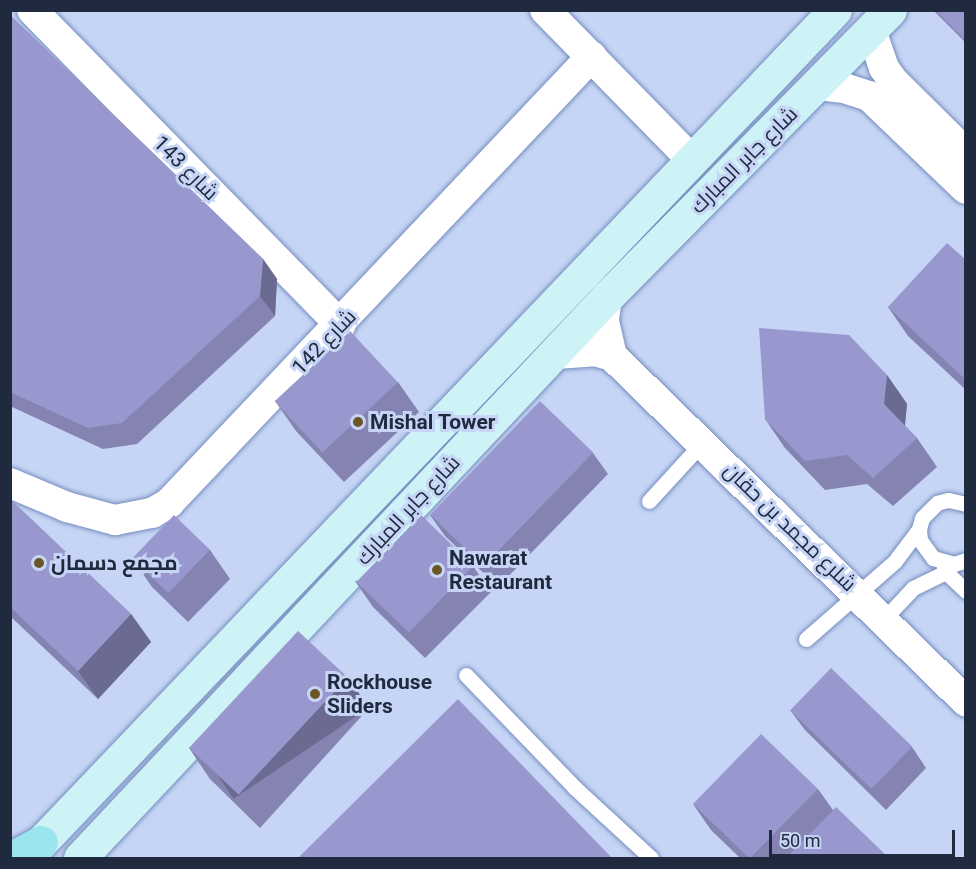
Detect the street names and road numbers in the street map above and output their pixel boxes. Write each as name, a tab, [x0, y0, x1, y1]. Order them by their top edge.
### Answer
street label: شارع جابر المبارك	[685, 101, 803, 219]
street label: شارع 143	[148, 130, 224, 206]
street label: شارع 142	[287, 304, 361, 380]
street label: شارع جابر المبارك	[351, 450, 465, 570]
street label: شلرع مجمد بن حقان	[719, 457, 861, 597]

